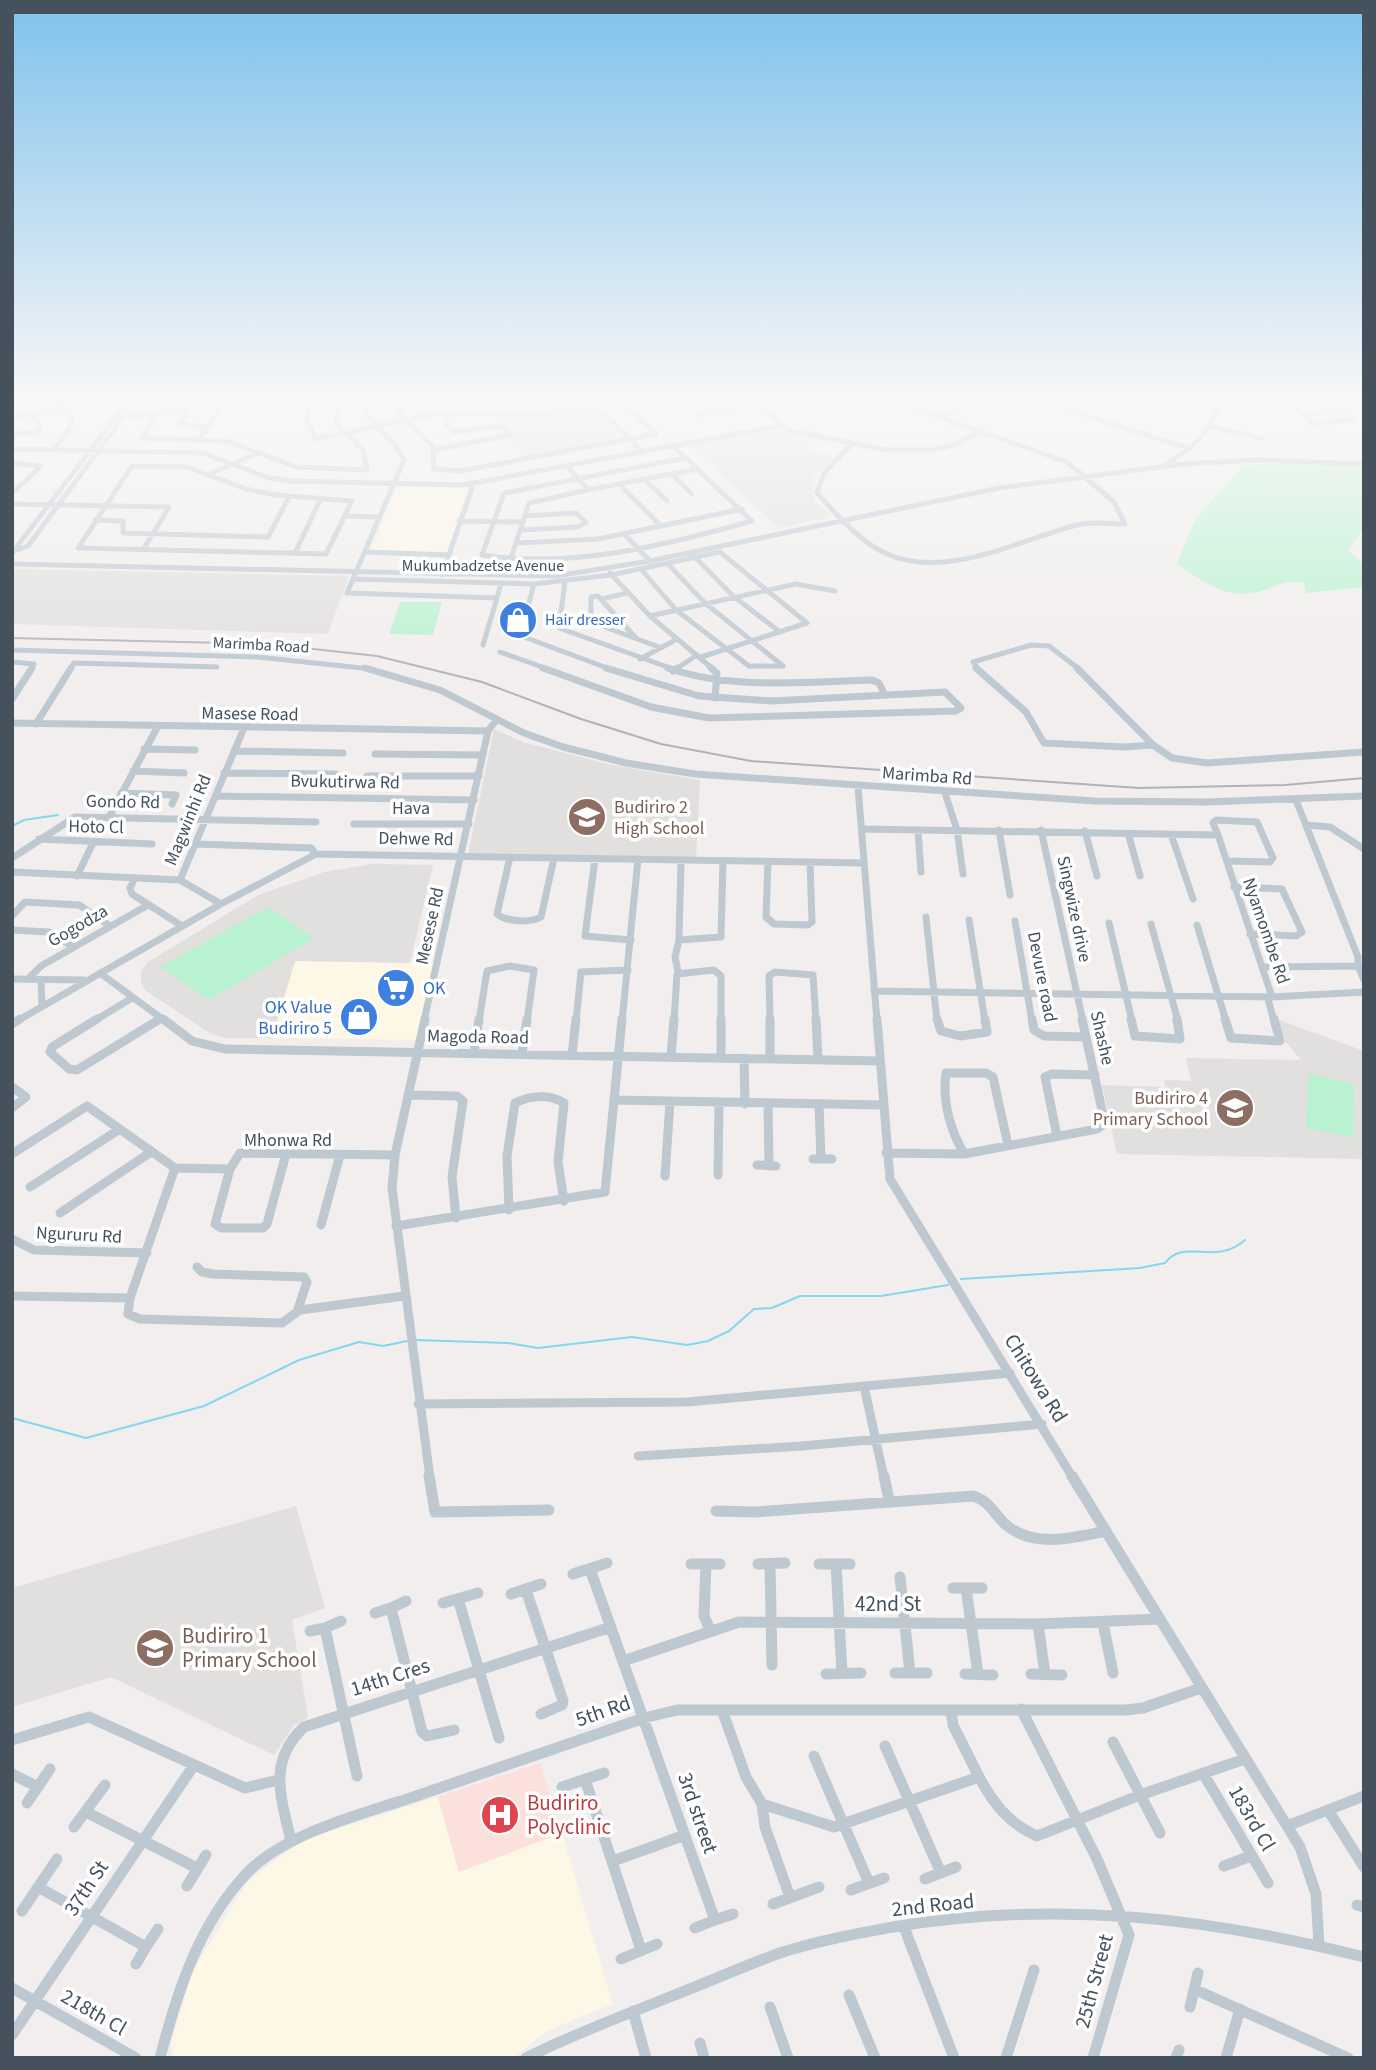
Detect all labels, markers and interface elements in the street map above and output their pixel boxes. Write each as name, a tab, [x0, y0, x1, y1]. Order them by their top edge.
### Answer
street label: Mukumbadzetse Avenue	[402, 555, 564, 577]
shop icon: Hair dresser	[497, 599, 539, 641]
place label: Hair dresser	[545, 609, 626, 631]
street label: Marimba Road	[212, 631, 310, 659]
street label: Masese Road	[201, 701, 299, 727]
street label: Marimba Rd	[881, 760, 973, 792]
street label: Bvukutirwa Rd	[290, 769, 400, 795]
street label: Magwinhi Rd	[158, 771, 218, 869]
street label: Gondo Rd	[86, 789, 160, 815]
place label: Budiriro 2 High School	[614, 795, 704, 841]
street label: Hava	[392, 796, 430, 821]
school or university icon: Budiriro 2 High School	[566, 796, 608, 838]
street label: Hoto Cl	[68, 814, 124, 840]
street label: Dehwe Rd	[378, 826, 454, 852]
street label: Singwize drive	[1051, 853, 1097, 965]
street label: Nyamombe Rd	[1236, 874, 1296, 988]
street label: Mesese Rd	[410, 885, 450, 967]
street label: Gogodza	[43, 899, 113, 953]
street label: Devure road	[1021, 930, 1063, 1024]
supermarket icon: OK	[375, 967, 417, 1009]
place label: OK	[423, 976, 446, 1001]
place label: OK Value Budiriro 5	[258, 995, 332, 1041]
shop icon: OK Value Budiriro 5	[338, 996, 380, 1038]
street label: Shashe	[1084, 1009, 1120, 1068]
street label: Magoda Road	[427, 1024, 529, 1050]
place label: Budiriro 4 Primary School	[1093, 1086, 1208, 1132]
school or university icon: Budiriro 4 Primary School	[1214, 1087, 1256, 1129]
street label: Mhonwa Rd	[244, 1128, 332, 1153]
street label: Ngururu Rd	[35, 1220, 123, 1250]
street label: Chitowa Rd	[997, 1328, 1075, 1428]
street label: 42nd St	[855, 1589, 921, 1619]
place label: Budiriro 1 Primary School	[182, 1621, 317, 1675]
school or university icon: Budiriro 1 Primary School	[134, 1627, 176, 1669]
street label: 14th Cres	[346, 1650, 434, 1704]
street label: 5th Rd	[571, 1688, 635, 1734]
street label: 3rd street	[670, 1769, 726, 1857]
street label: 183rd Cl	[1221, 1779, 1283, 1857]
place label: Budiriro Polyclinic	[527, 1788, 612, 1842]
hospital icon: Budiriro Polyclinic	[479, 1794, 521, 1836]
street label: 37th St	[56, 1854, 116, 1922]
street label: 2nd Road	[890, 1886, 976, 1924]
street label: 25th Street	[1067, 1931, 1121, 2031]
street label: 218th Cl	[56, 1981, 132, 2043]

